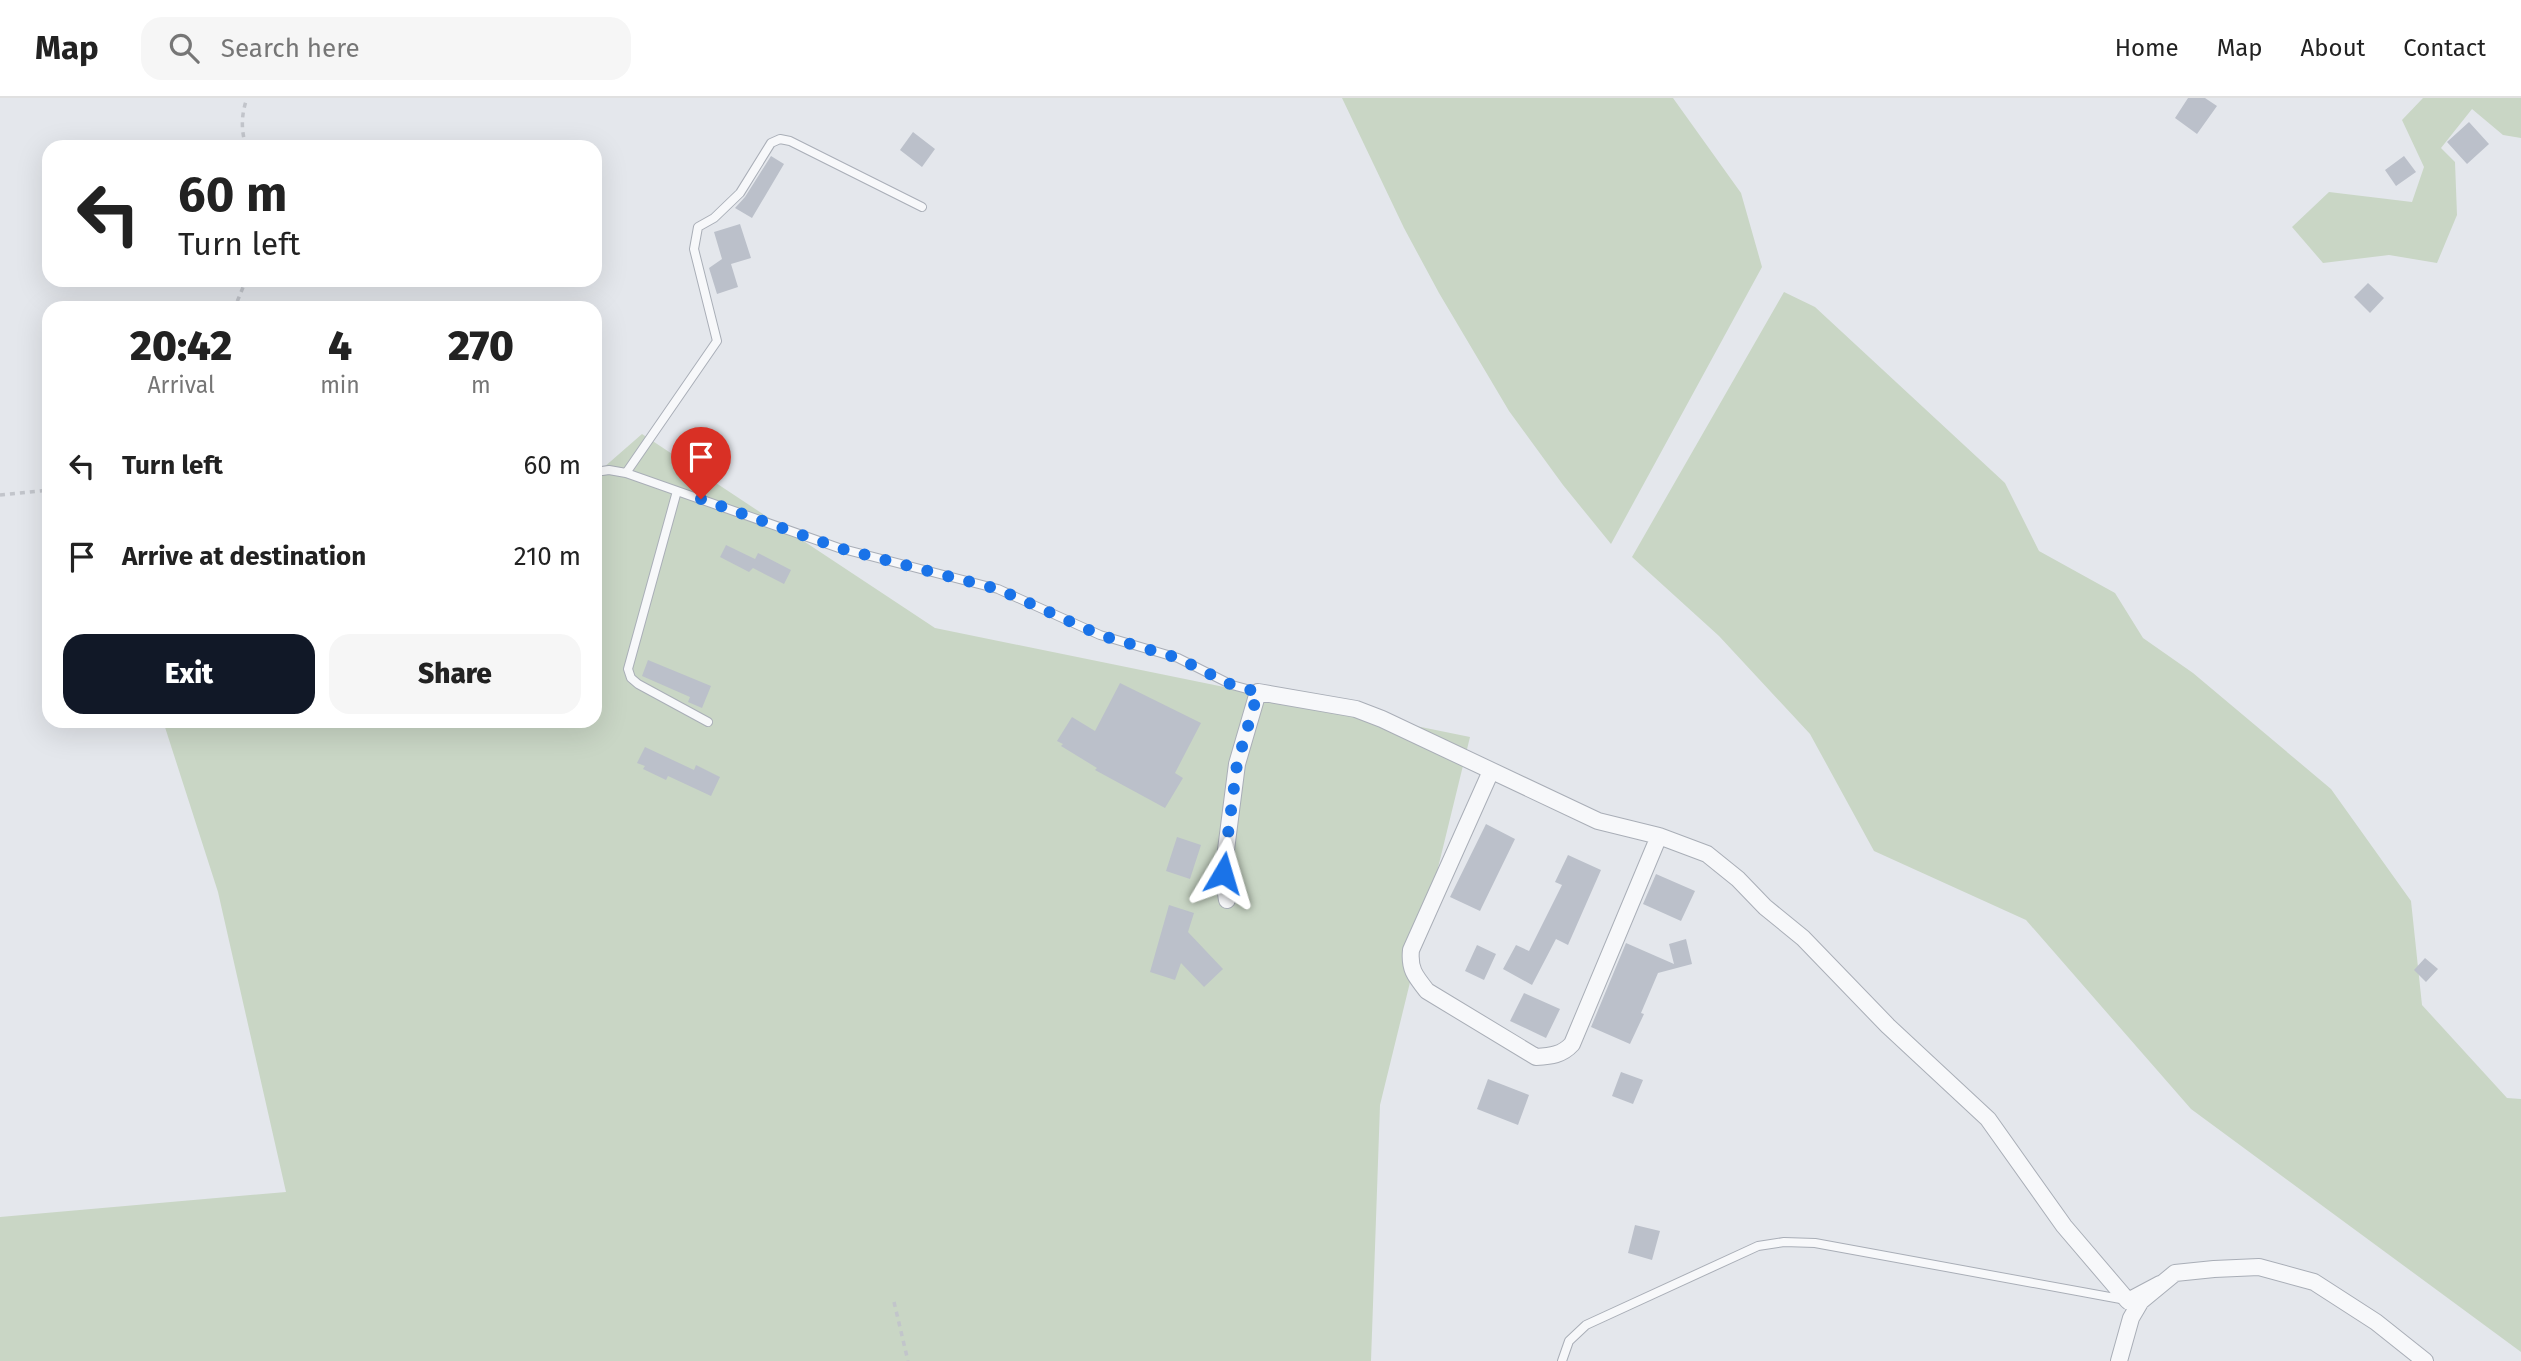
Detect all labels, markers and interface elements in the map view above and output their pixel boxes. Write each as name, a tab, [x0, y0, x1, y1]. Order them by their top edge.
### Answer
search box	[141, 17, 631, 80]
text: Map	[35, 28, 99, 68]
icon: search	[165, 29, 203, 67]
text: Search here	[221, 33, 360, 64]
text: Home	[2115, 34, 2179, 62]
text: Map	[2217, 34, 2263, 62]
text: About	[2301, 34, 2365, 62]
text: Contact	[2403, 34, 2486, 62]
text: 60 m	[178, 165, 287, 224]
icon: left	[63, 168, 154, 259]
text: Turn left	[178, 225, 300, 263]
text: 20:42	[130, 321, 232, 371]
text: 4	[328, 321, 352, 371]
text: 270	[448, 321, 514, 371]
text: Arrival	[147, 371, 215, 399]
text: min	[320, 371, 360, 399]
text: m	[471, 371, 491, 399]
pin	[671, 427, 731, 499]
icon: arrive	[682, 438, 720, 476]
icon: left	[63, 447, 101, 485]
text: Turn left	[122, 450, 223, 481]
text: 60 m	[523, 450, 581, 481]
icon: arrive	[63, 538, 101, 576]
text: Arrive at destination	[122, 541, 366, 572]
text: 210 m	[514, 541, 581, 572]
button: Exit	[63, 634, 315, 714]
button: Share	[329, 634, 581, 714]
position arrow	[1186, 836, 1260, 910]

